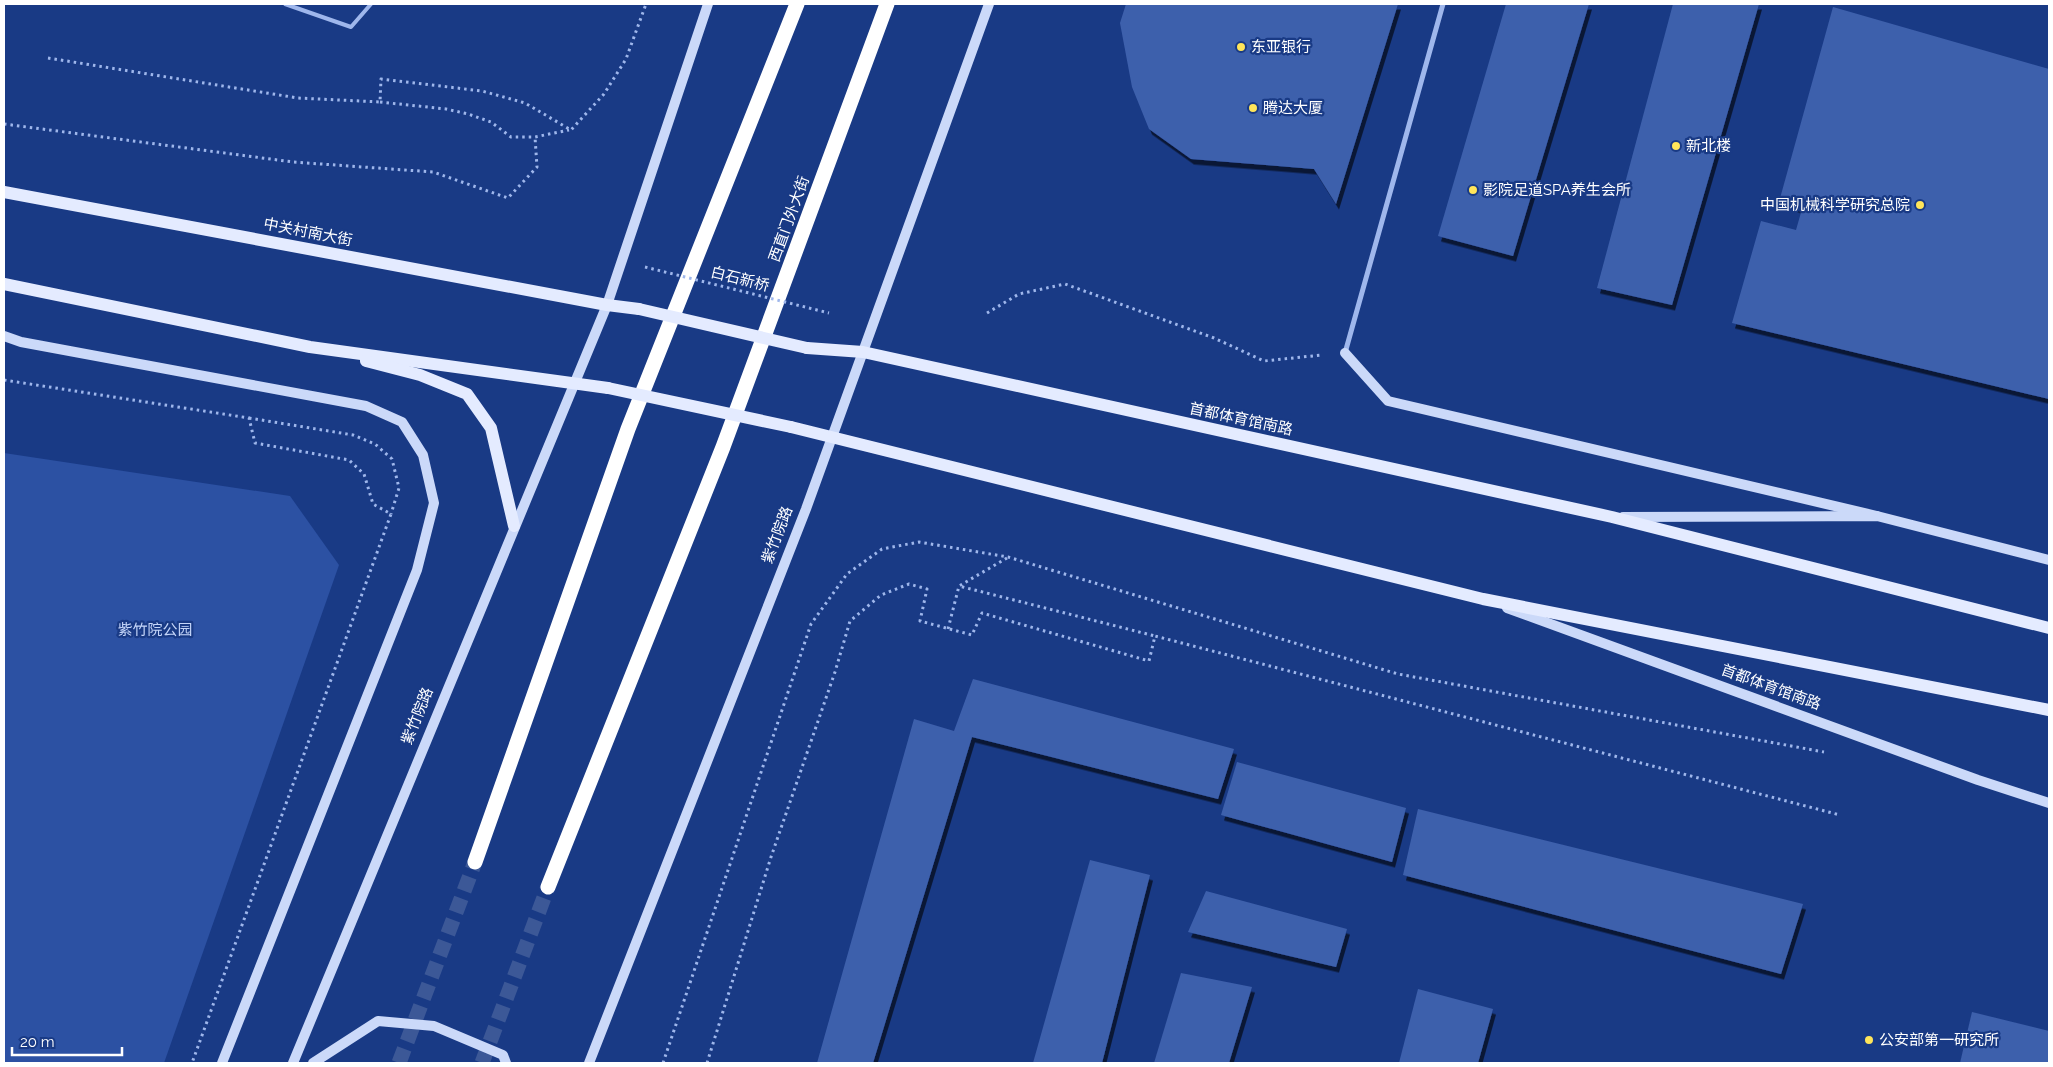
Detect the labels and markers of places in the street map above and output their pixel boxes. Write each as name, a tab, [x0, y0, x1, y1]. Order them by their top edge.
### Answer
place label: 东亚银行	[1251, 38, 1311, 56]
marker: 东亚银行	[1235, 41, 1247, 53]
place label: 腾达大厦	[1263, 99, 1323, 117]
marker: 腾达大厦	[1247, 102, 1259, 114]
place label: 新北楼	[1686, 137, 1731, 155]
marker: 新北楼	[1670, 140, 1682, 152]
place label: 影院足道SPA养生会所	[1483, 181, 1631, 199]
marker: 影院足道SPA养生会所	[1467, 184, 1479, 196]
place label: 中国机械科学研究总院	[1760, 196, 1910, 214]
marker: 中国机械科学研究总院	[1914, 199, 1926, 211]
place label: 公安部第一研究所	[1879, 1031, 1999, 1049]
marker: 公安部第一研究所	[1863, 1034, 1875, 1046]

